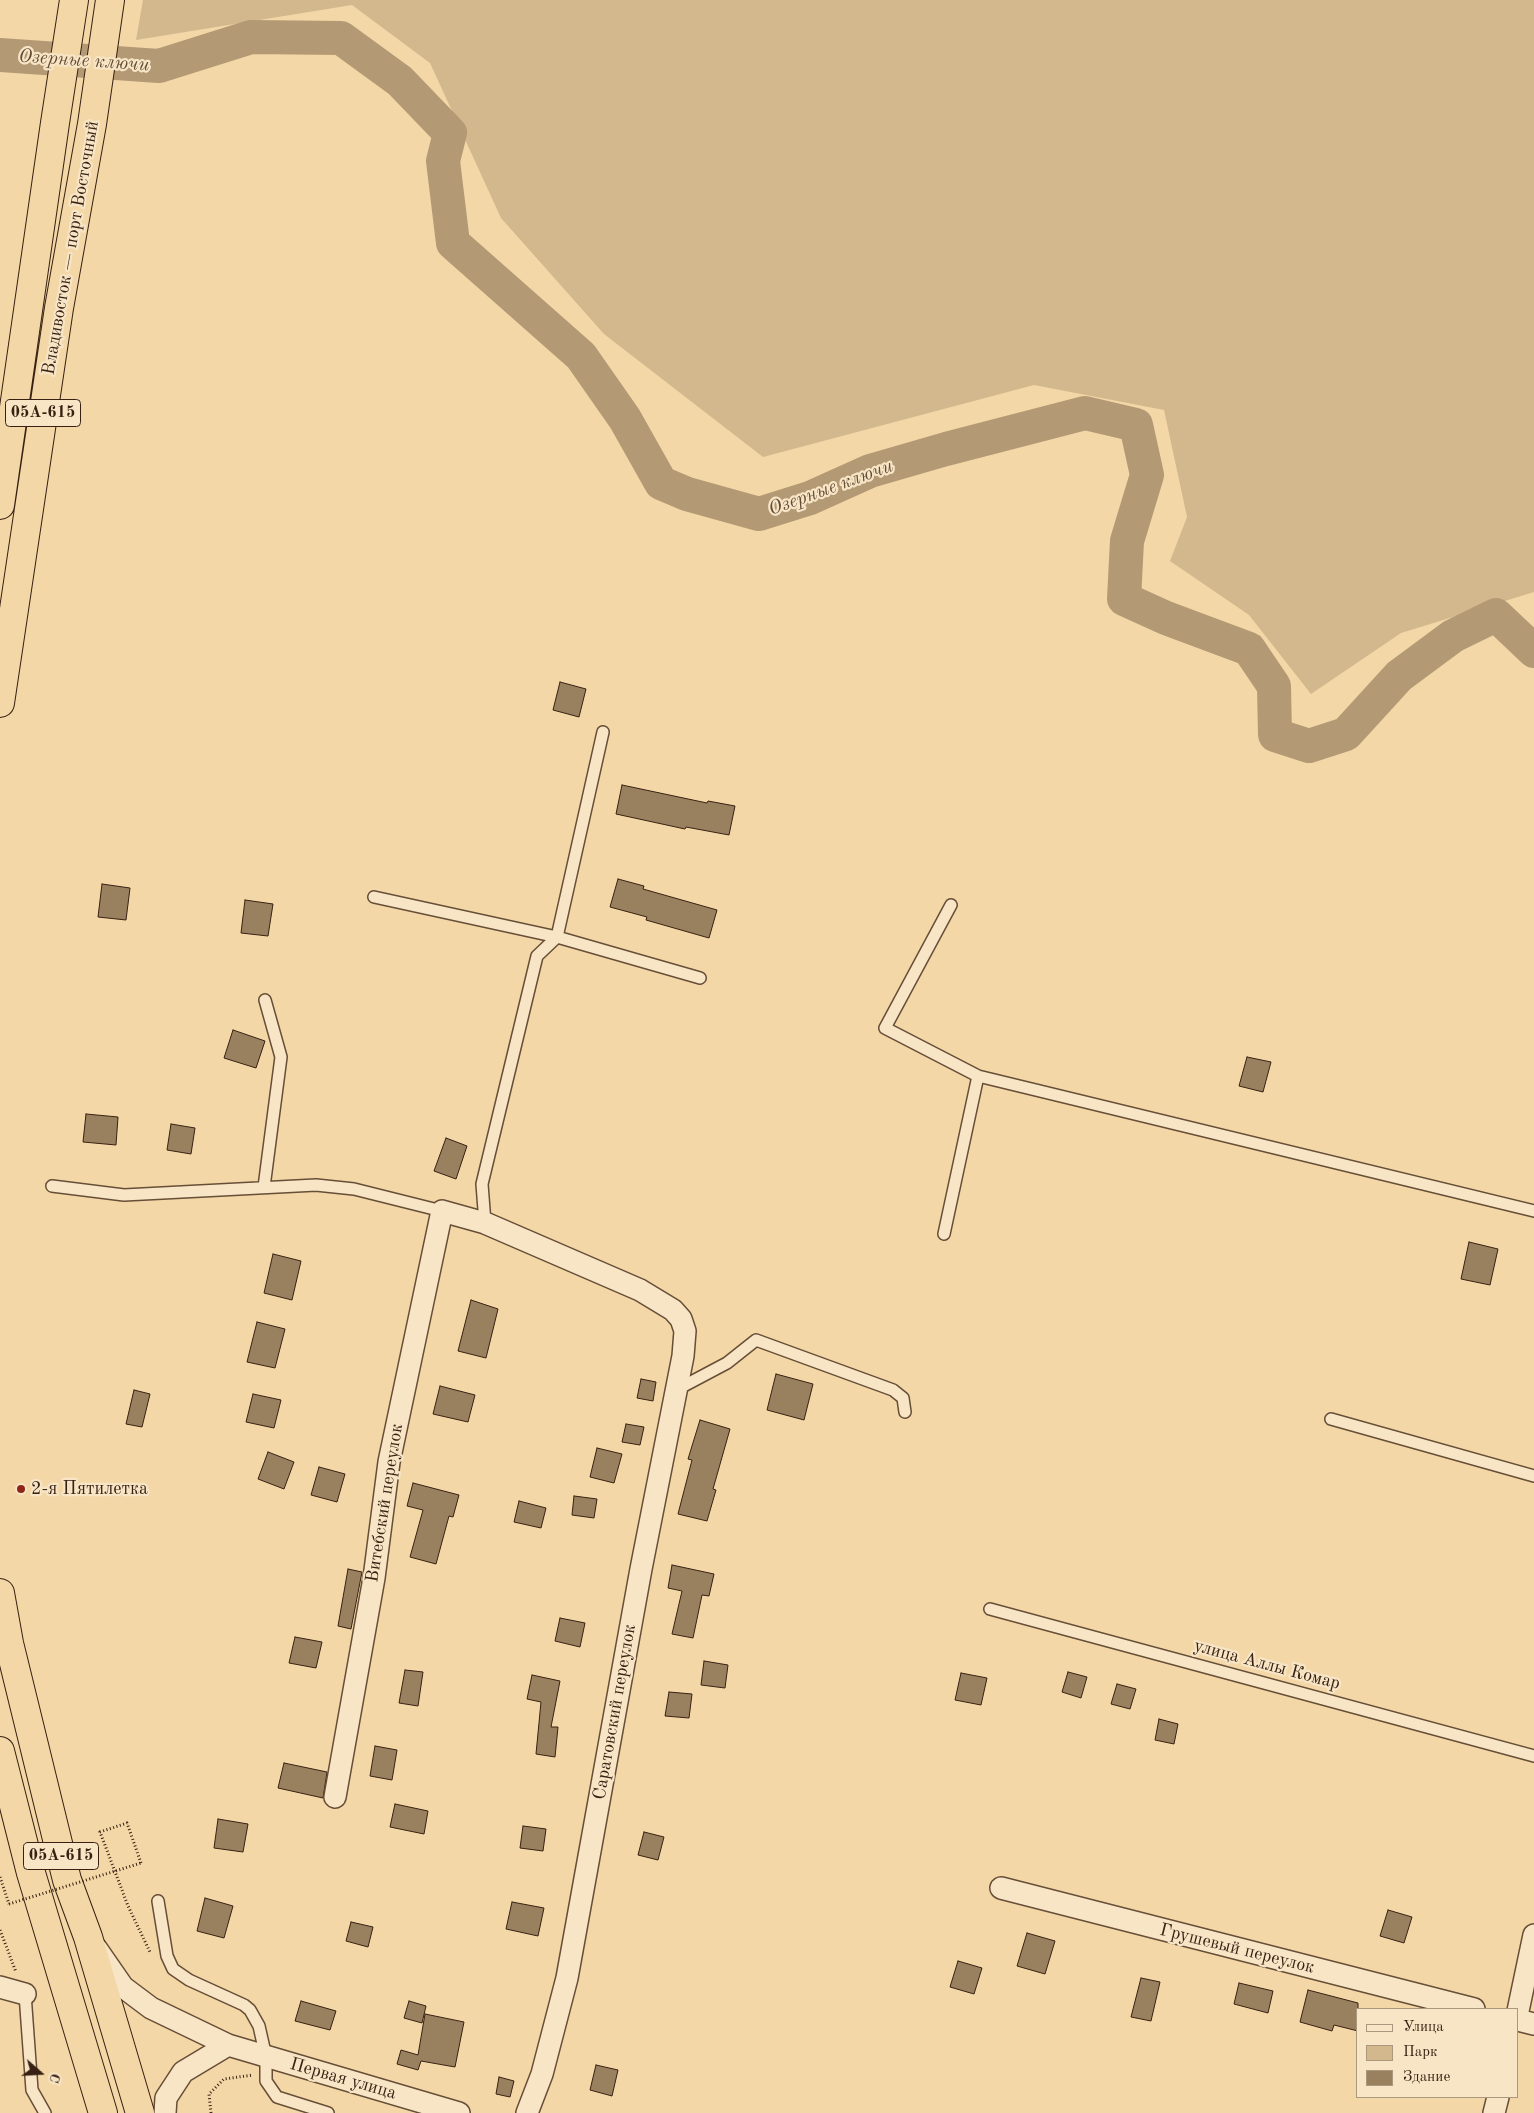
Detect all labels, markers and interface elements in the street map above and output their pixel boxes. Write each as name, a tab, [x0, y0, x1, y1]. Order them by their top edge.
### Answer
water label: Озерные ключи	[18, 45, 150, 77]
street label: Владивосток — порт Восточный	[38, 119, 104, 377]
road number: 05А-615	[5, 399, 80, 426]
water label: Озерные ключи	[765, 455, 897, 521]
street label: Витебский переулок	[362, 1422, 408, 1584]
place label: 2-я Пятилетка	[31, 1478, 148, 1500]
marker: 2-я Пятилетка	[15, 1483, 27, 1495]
street label: Саратовский переулок	[589, 1623, 641, 1801]
street label: улица Аллы Комар	[1192, 1635, 1342, 1695]
road number: 05А-615	[23, 1842, 98, 1870]
street label: Грушевый переулок	[1157, 1919, 1317, 1979]
legend	[1356, 2008, 1519, 2098]
text: Улица	[1403, 2020, 1444, 2035]
text: Парк	[1403, 2045, 1438, 2060]
north arrow	[15, 2048, 65, 2098]
street label: Первая улица	[287, 2053, 399, 2105]
text: Здание	[1403, 2070, 1450, 2085]
text: С	[46, 2071, 62, 2085]

